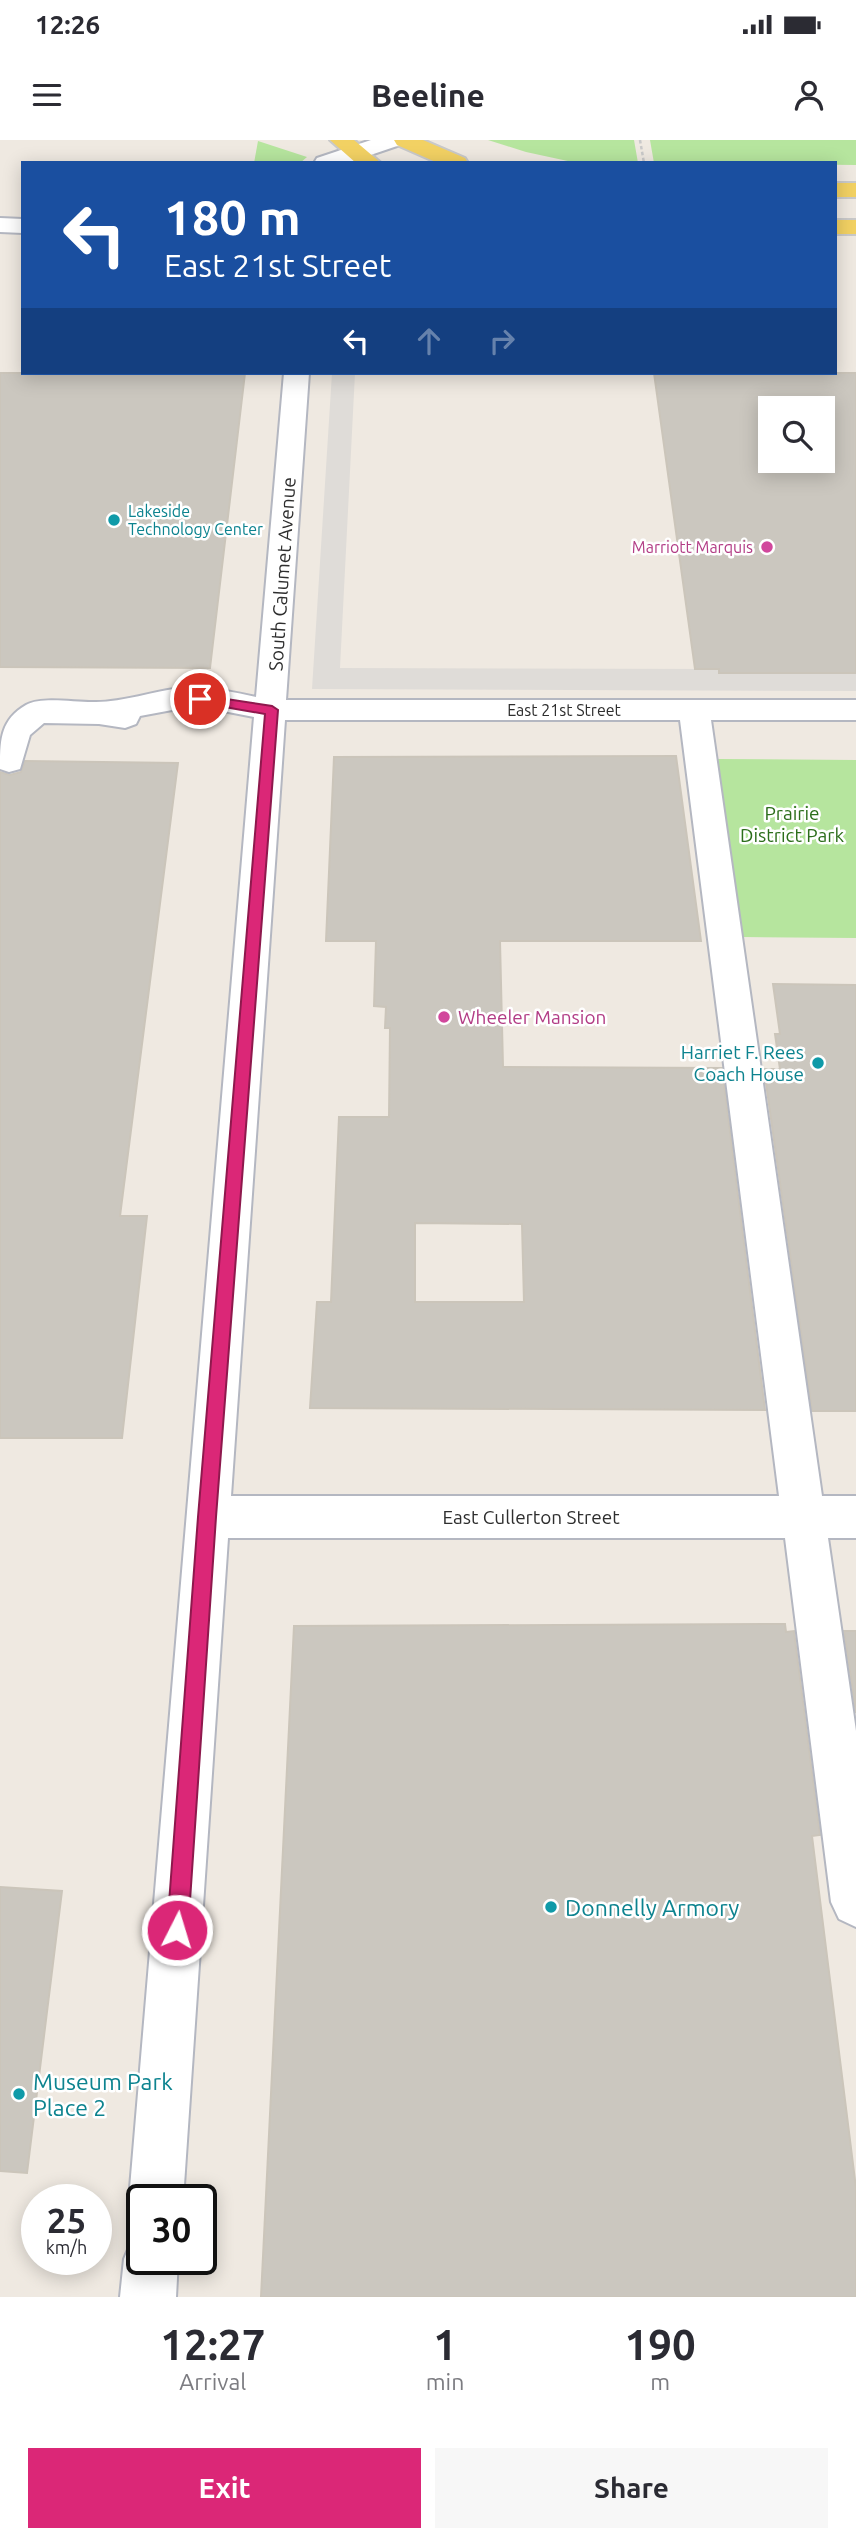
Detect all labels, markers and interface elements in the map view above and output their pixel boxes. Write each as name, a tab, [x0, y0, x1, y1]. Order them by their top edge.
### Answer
text: 12:26	[35, 10, 100, 39]
icon: menu	[28, 76, 66, 114]
icon: person	[790, 76, 828, 114]
text: Beeline	[371, 77, 485, 113]
icon: left	[49, 189, 140, 280]
text: 180 m	[164, 189, 301, 244]
text: East 21st Street	[164, 247, 391, 283]
icon: left	[337, 322, 375, 360]
icon: ahead	[410, 322, 448, 360]
icon: right	[483, 322, 521, 360]
map controls	[758, 396, 835, 473]
button: search	[758, 396, 835, 473]
street label: South Calumet Avenue	[264, 476, 300, 672]
place label: Lakeside Technology Center	[128, 502, 263, 538]
marker: Lakeside Technology Center	[106, 512, 122, 528]
place label: Marriott Marquis	[632, 538, 753, 556]
marker: Marriott Marquis	[759, 539, 775, 555]
pin	[170, 669, 230, 729]
icon: arrive	[181, 680, 219, 718]
street label: East 21st Street	[507, 701, 622, 719]
park label: Prairie District Park	[740, 802, 844, 846]
place label: Wheeler Mansion	[458, 1006, 606, 1028]
marker: Wheeler Mansion	[436, 1009, 452, 1025]
place label: Harriet F. Rees Coach House	[681, 1041, 804, 1085]
marker: Harriet F. Rees Coach House	[810, 1055, 826, 1071]
street label: East Cullerton Street	[442, 1506, 620, 1528]
position arrow	[140, 1893, 214, 1967]
place label: Donnelly Armory	[565, 1895, 739, 1920]
marker: Donnelly Armory	[543, 1899, 559, 1915]
place label: Museum Park Place 2	[33, 2069, 173, 2120]
marker: Museum Park Place 2	[11, 2086, 27, 2102]
speed limit sign: 30	[126, 2184, 217, 2275]
text: 25	[47, 2200, 86, 2240]
text: km/h	[46, 2237, 87, 2257]
text: 12:27	[160, 2321, 265, 2368]
text: 1	[433, 2321, 457, 2368]
text: 190	[625, 2321, 696, 2368]
text: Arrival	[179, 2369, 246, 2394]
text: min	[426, 2369, 464, 2394]
text: m	[650, 2369, 670, 2394]
button: Exit	[28, 2448, 421, 2528]
button: Share	[435, 2448, 828, 2528]

